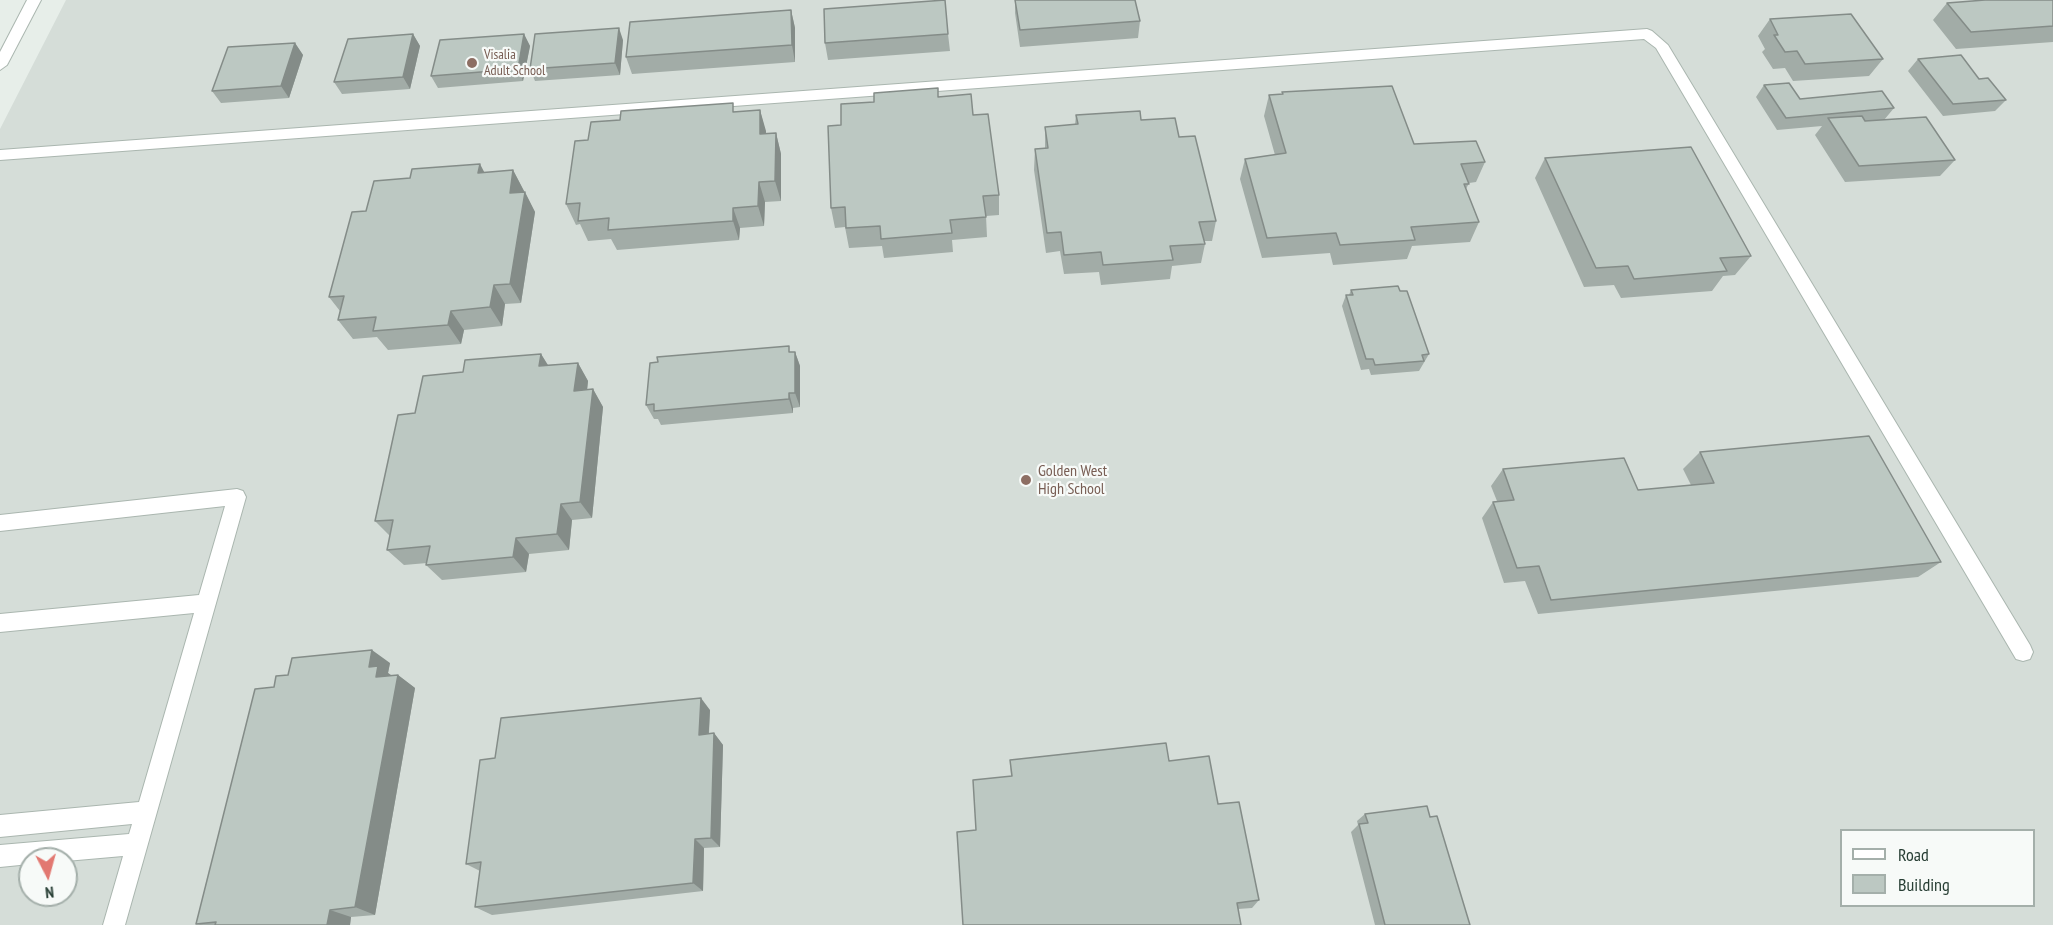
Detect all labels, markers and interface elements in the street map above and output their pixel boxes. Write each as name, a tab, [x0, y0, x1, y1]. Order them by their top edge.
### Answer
place label: Visalia Adult School	[484, 47, 545, 80]
marker: Visalia Adult School	[465, 56, 479, 70]
place label: Golden West High School	[1038, 461, 1107, 499]
marker: Golden West High School	[1019, 473, 1033, 487]
legend	[1840, 829, 2035, 907]
text: Road	[1898, 843, 1929, 866]
north arrow	[18, 847, 78, 907]
text: Building	[1898, 873, 1950, 896]
text: N	[44, 883, 55, 903]

